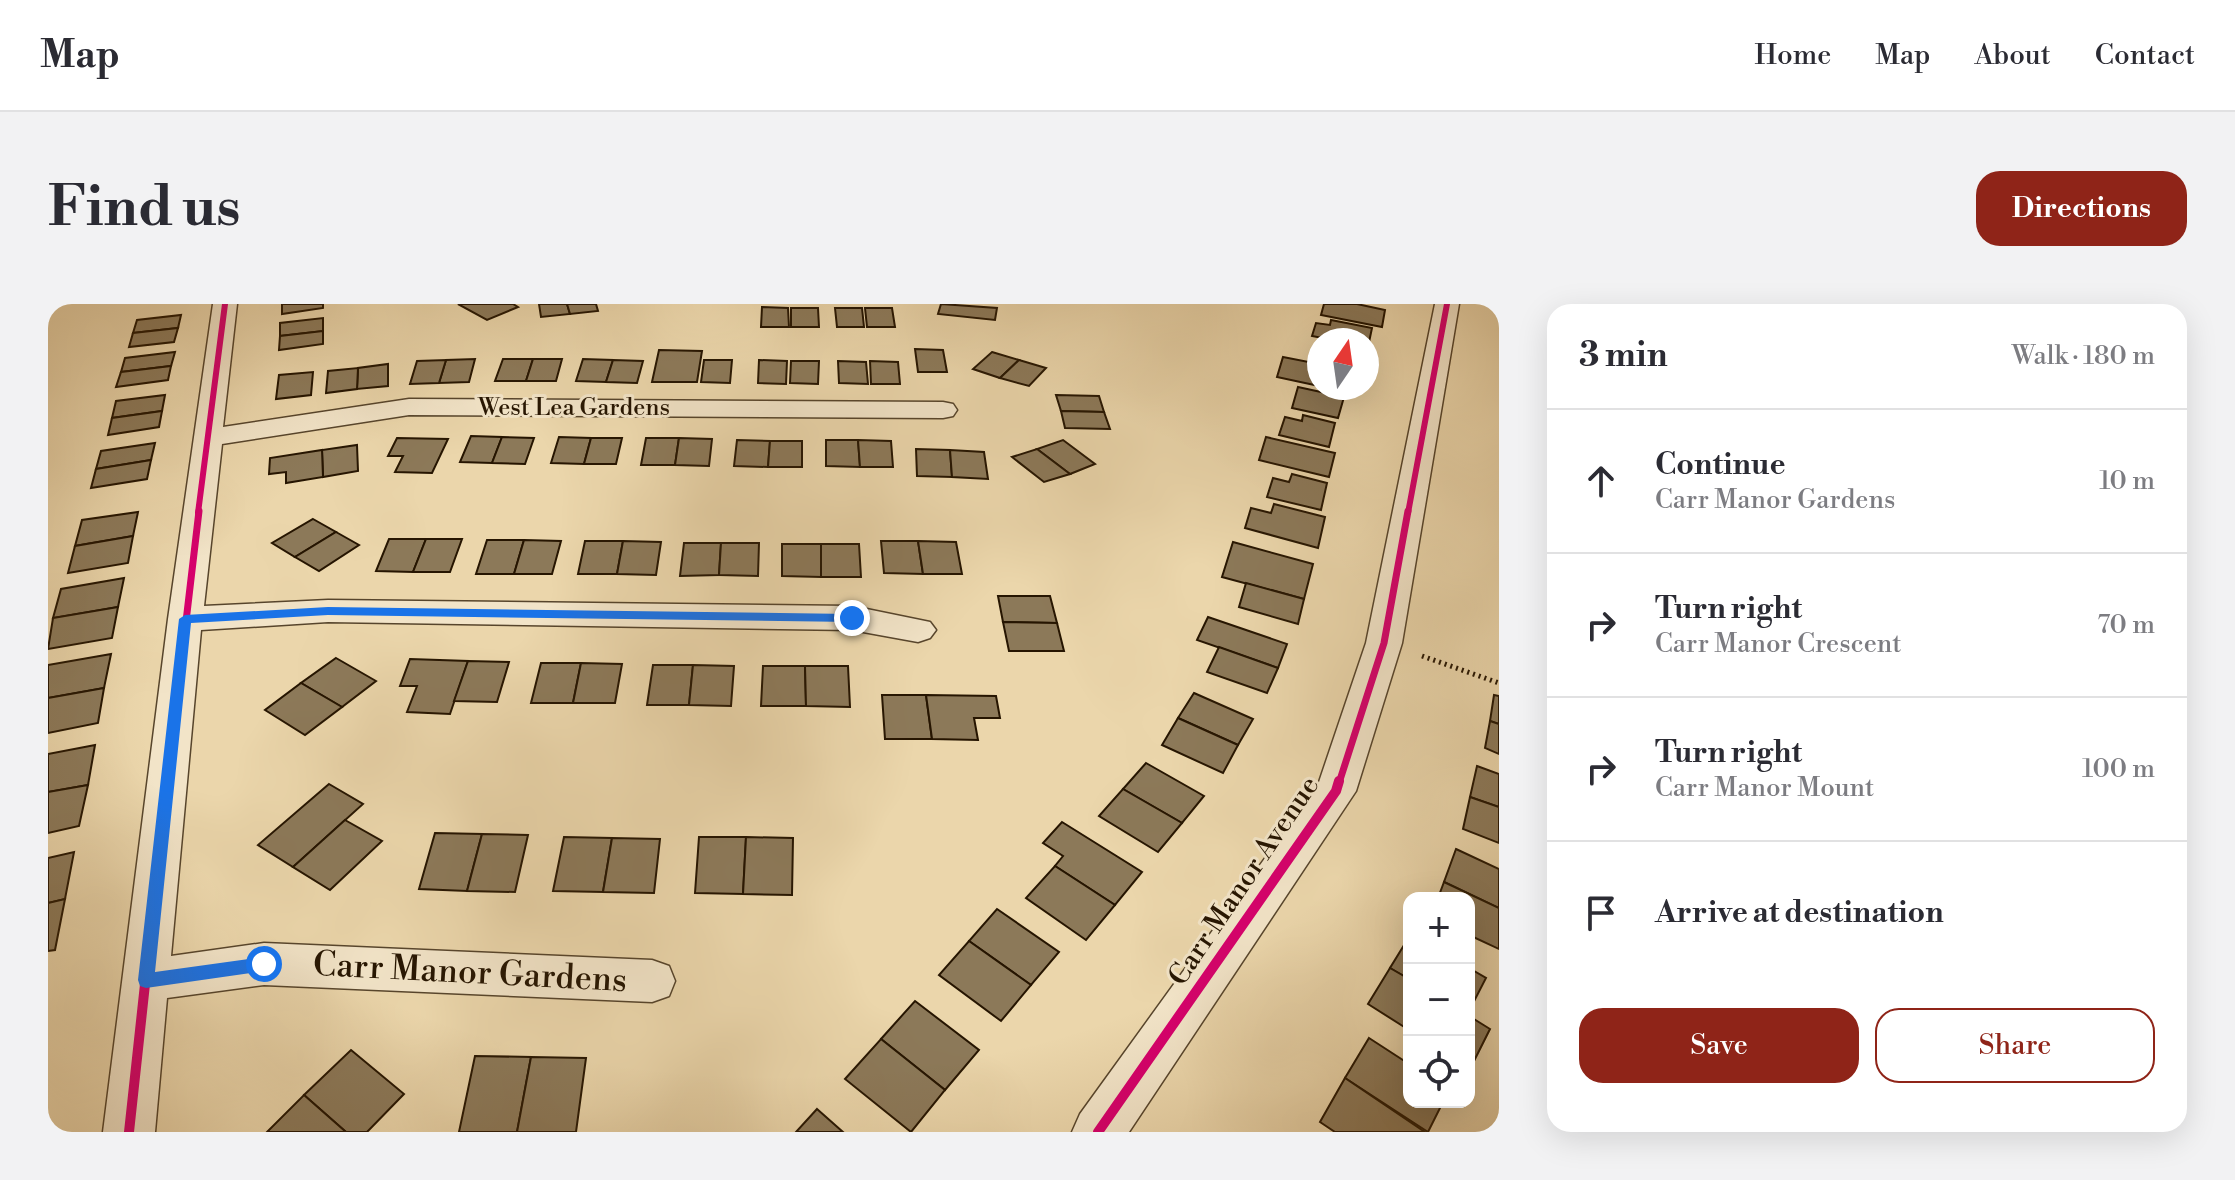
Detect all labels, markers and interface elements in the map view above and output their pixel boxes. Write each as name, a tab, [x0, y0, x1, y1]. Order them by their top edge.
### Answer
text: Map	[40, 32, 120, 79]
text: Home	[1755, 38, 1831, 73]
text: Map	[1875, 38, 1930, 73]
text: About	[1974, 38, 2051, 73]
text: Contact	[2095, 38, 2195, 73]
button: Directions	[1976, 171, 2187, 246]
text: Find us	[48, 173, 241, 243]
north arrow	[1307, 328, 1379, 400]
text: 3 min	[1579, 335, 1668, 377]
text: Walk · 180 m	[2012, 340, 2155, 372]
street label: West Lea Gardens	[477, 393, 670, 423]
text: Continue	[1655, 446, 1786, 484]
icon: ahead	[1579, 459, 1623, 503]
text: 10 m	[2099, 465, 2155, 497]
text: Carr Manor Gardens	[1655, 484, 1895, 516]
text: Turn right	[1655, 590, 1802, 628]
route end	[834, 600, 870, 636]
icon: right	[1579, 603, 1623, 647]
text: 70 m	[2097, 609, 2155, 641]
text: Carr Manor Crescent	[1655, 628, 1902, 660]
text: Turn right	[1655, 734, 1802, 772]
icon: right	[1579, 747, 1623, 791]
text: 100 m	[2082, 753, 2155, 785]
street label: Carr Manor Avenue	[1161, 769, 1327, 993]
text: Carr Manor Mount	[1655, 772, 1874, 804]
icon: arrive	[1579, 891, 1623, 935]
map controls	[1403, 892, 1475, 1108]
button: +	[1403, 892, 1475, 964]
text: Arrive at destination	[1655, 894, 1944, 932]
street label: Carr Manor Gardens	[312, 944, 628, 1002]
route start	[246, 946, 282, 982]
button: −	[1403, 964, 1475, 1036]
button: Save	[1579, 1008, 1859, 1083]
button: Share	[1875, 1008, 2155, 1083]
button: locate	[1403, 1036, 1475, 1108]

